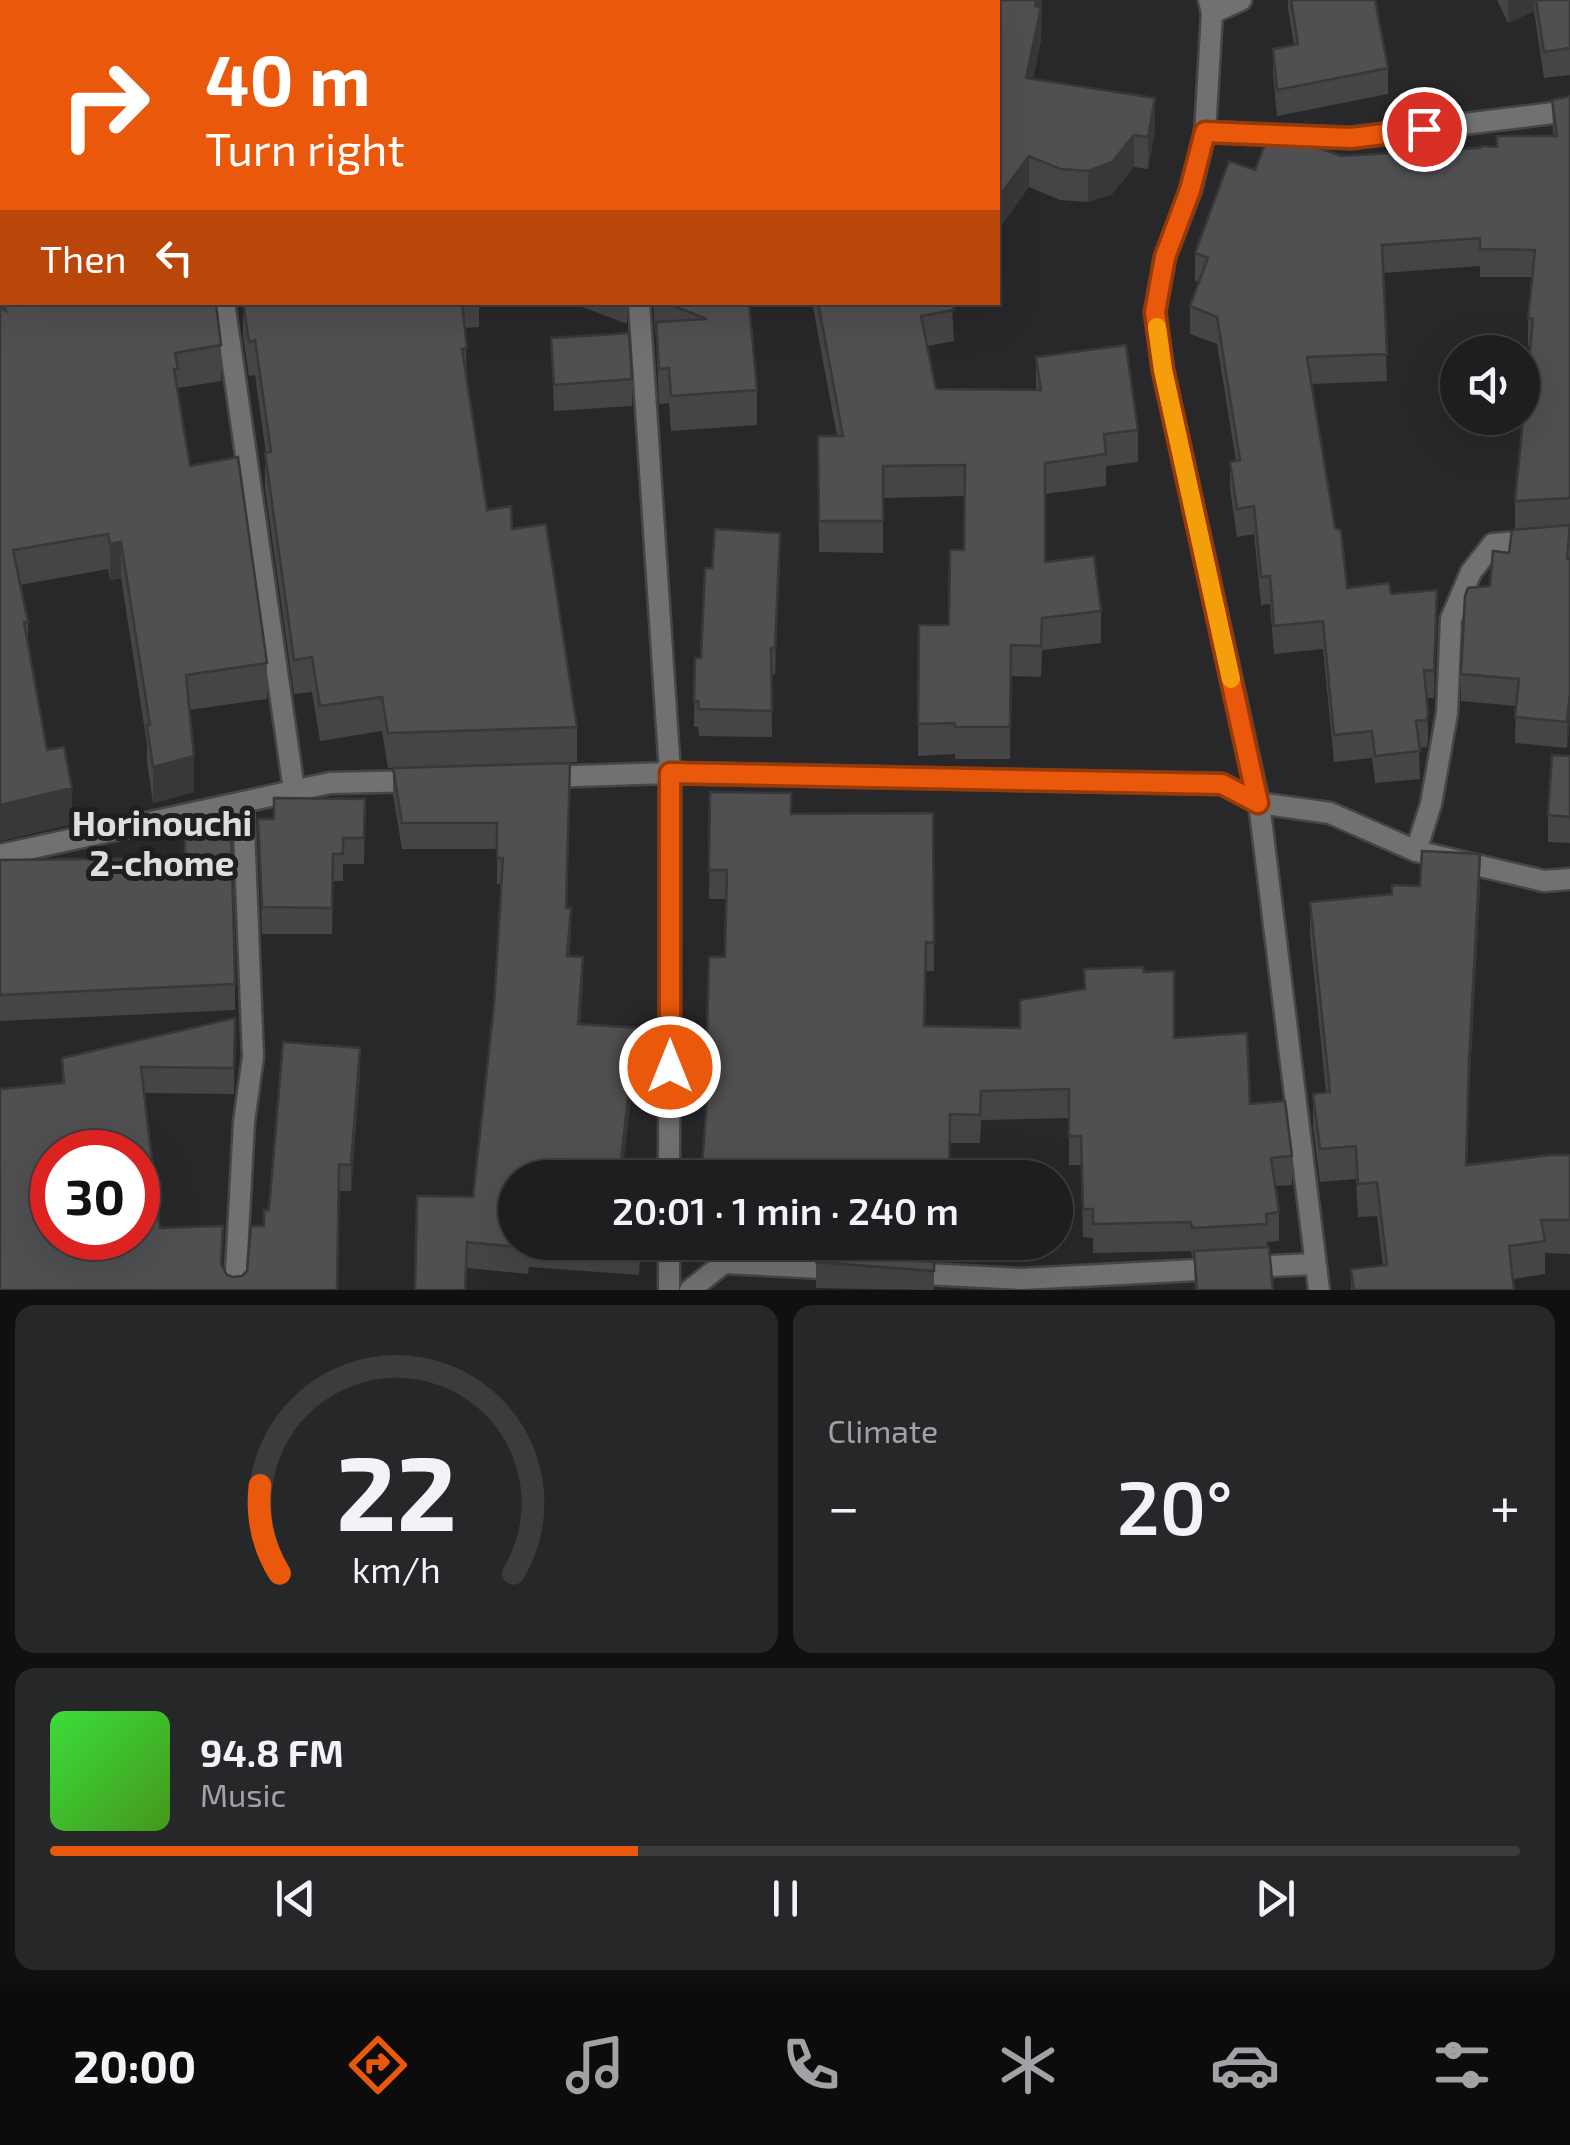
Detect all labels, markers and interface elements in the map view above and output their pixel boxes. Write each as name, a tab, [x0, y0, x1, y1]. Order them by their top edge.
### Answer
text: 40 m	[205, 36, 371, 120]
icon: right	[40, 40, 170, 170]
pin	[1382, 87, 1467, 172]
icon: arrive	[1397, 102, 1452, 157]
text: Turn right	[205, 121, 405, 175]
icon: left	[147, 230, 202, 285]
text: Then	[40, 235, 127, 281]
map controls	[1440, 335, 1540, 435]
button: sound	[1440, 335, 1540, 435]
district label: Horinouchi 2-chome	[72, 801, 252, 883]
position arrow	[618, 1015, 722, 1119]
speed limit sign: 30	[30, 1130, 160, 1260]
text: 20:01 · 1 min · 240 m	[612, 1187, 959, 1233]
text: Climate	[828, 1411, 938, 1449]
text: 22	[336, 1427, 457, 1552]
text: 20°	[1117, 1460, 1233, 1550]
text: −	[828, 1472, 860, 1538]
text: +	[1490, 1472, 1520, 1538]
text: km/h	[352, 1547, 441, 1590]
text: 94.8 FM	[200, 1729, 344, 1775]
text: Music	[200, 1775, 286, 1813]
icon: previous	[268, 1871, 323, 1926]
icon: pause	[758, 1871, 813, 1926]
icon: next	[1248, 1871, 1303, 1926]
icon: directions	[343, 2030, 413, 2100]
icon: music	[560, 2030, 630, 2100]
icon: phone	[776, 2030, 846, 2100]
icon: climate	[993, 2030, 1063, 2100]
icon: car	[1210, 2030, 1280, 2100]
icon: filters	[1427, 2030, 1497, 2100]
text: 20:00	[73, 2038, 196, 2092]

